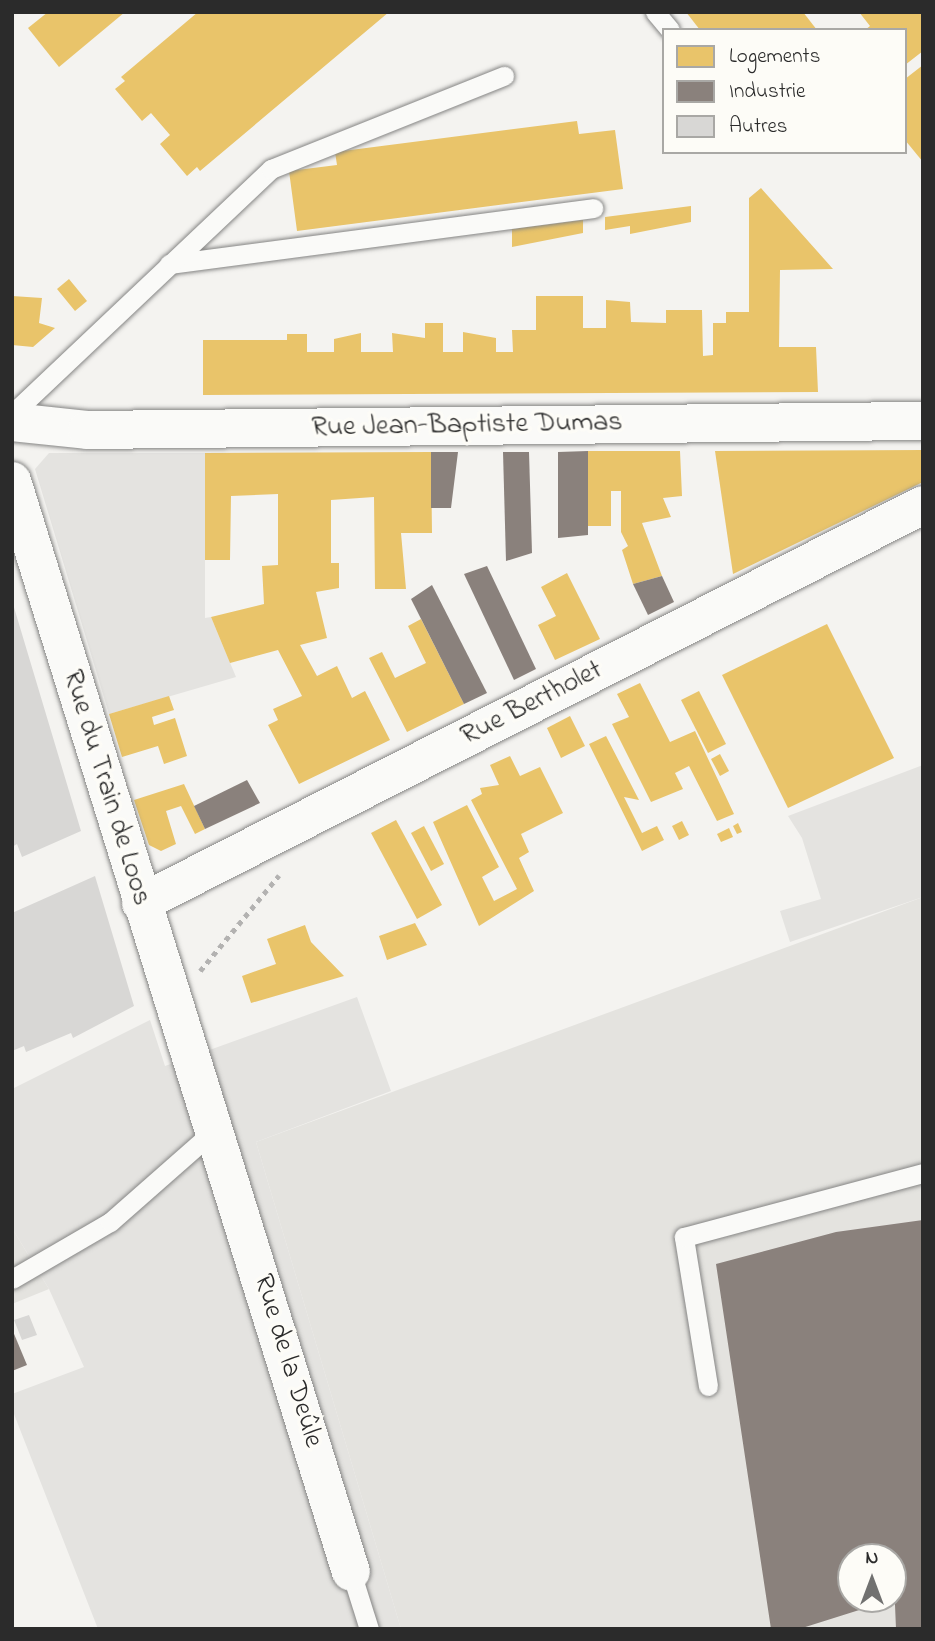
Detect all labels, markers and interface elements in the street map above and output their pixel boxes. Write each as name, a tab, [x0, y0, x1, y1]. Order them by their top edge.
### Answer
legend	[662, 28, 907, 154]
text: Logements	[729, 42, 820, 72]
text: Industrie	[729, 77, 805, 107]
text: Autres	[729, 112, 788, 142]
street label: Rue Jean-Baptiste Dumas	[311, 406, 623, 446]
street label: Rue Bertholet	[456, 654, 608, 754]
street label: Rue du Train de Loos	[54, 666, 158, 910]
street label: Rue de la Deûle	[245, 1270, 329, 1452]
north arrow	[837, 1543, 907, 1613]
text: N	[866, 1545, 878, 1572]

